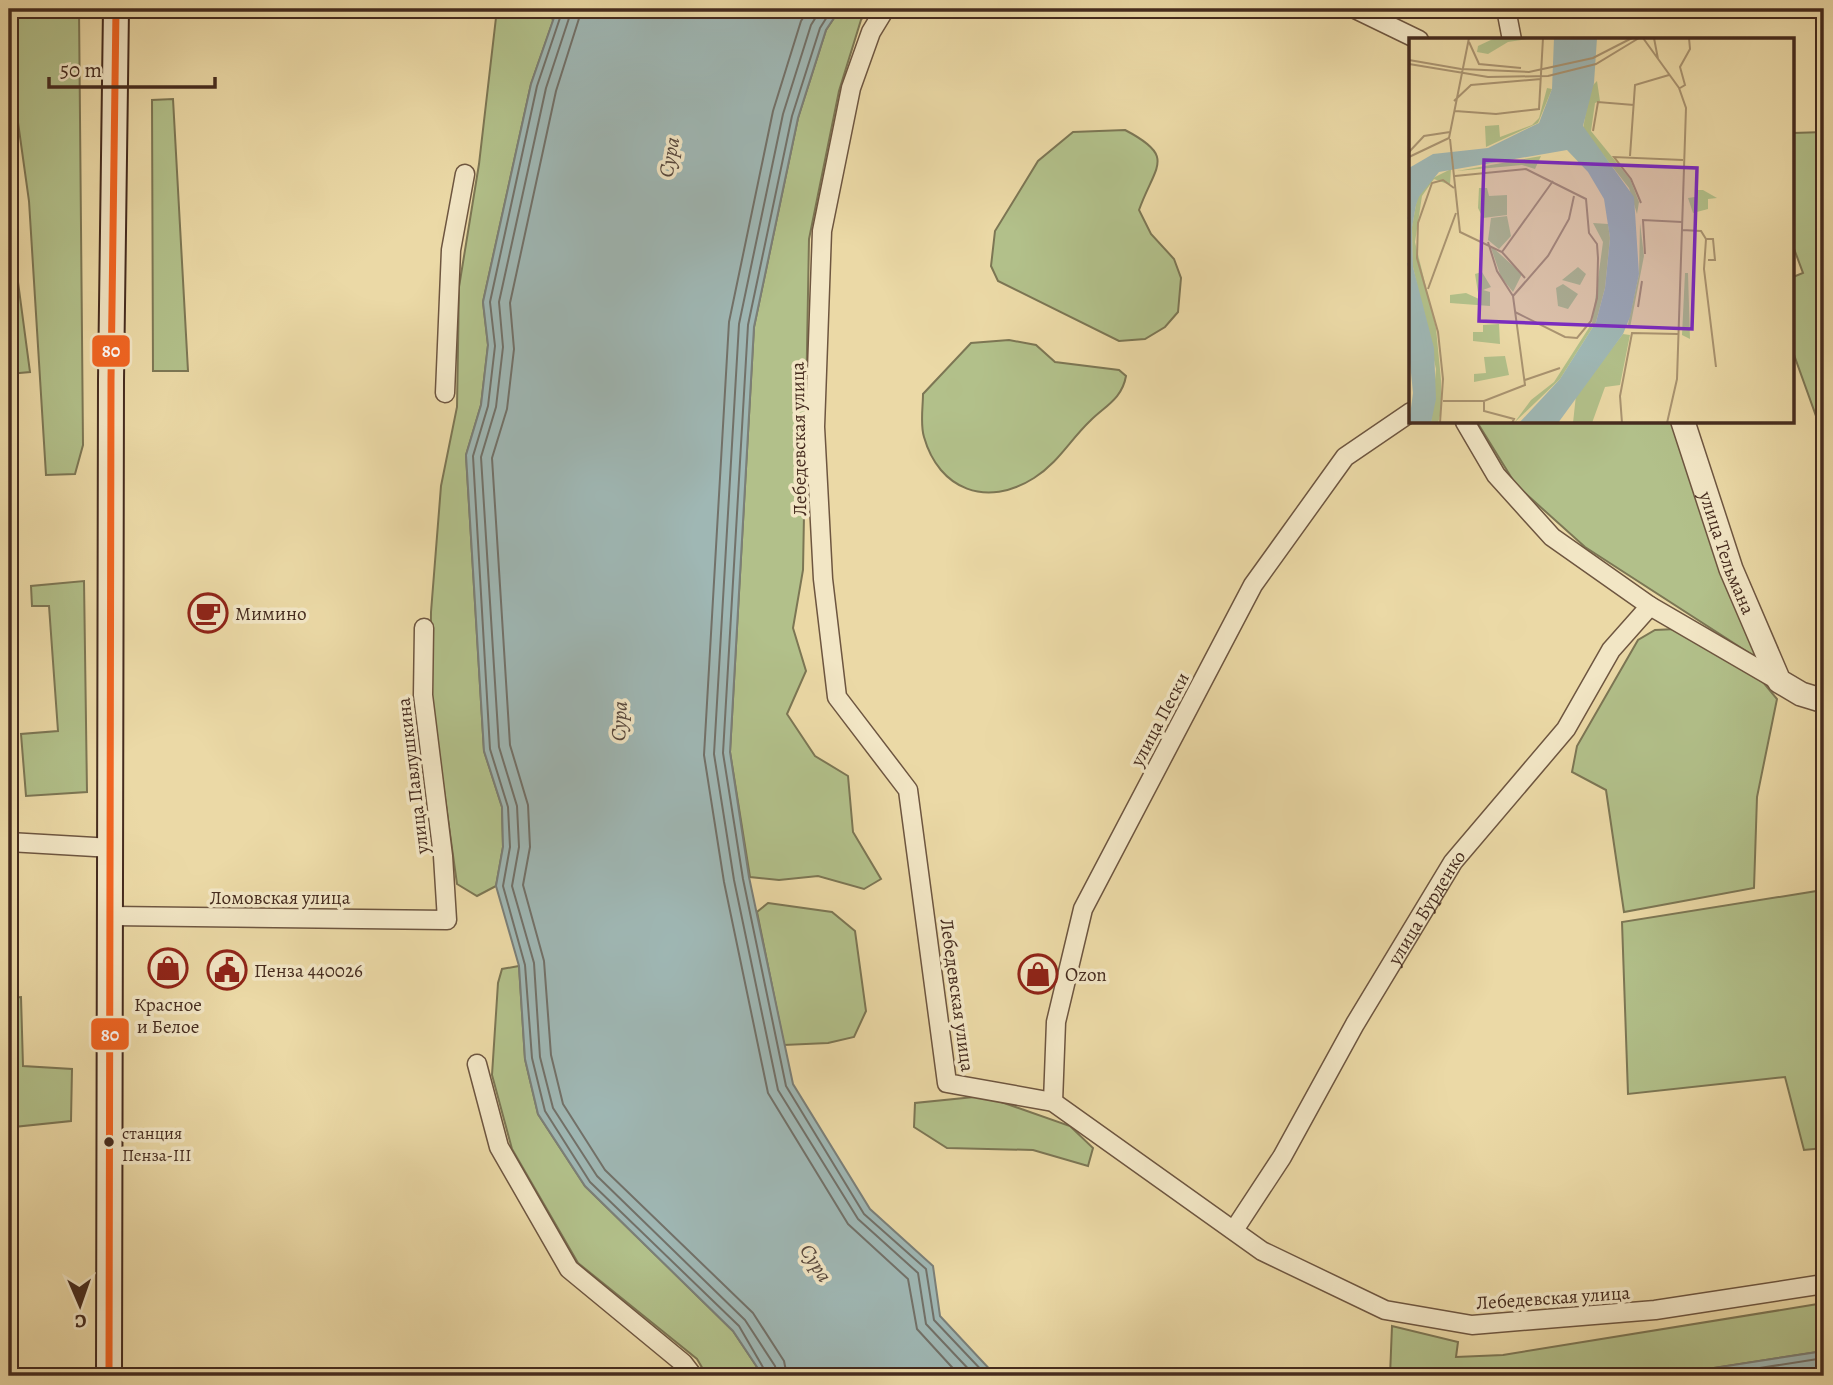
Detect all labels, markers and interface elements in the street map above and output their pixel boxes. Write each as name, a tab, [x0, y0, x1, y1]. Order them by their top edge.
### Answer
inset map	[1409, 38, 1794, 424]
scale bar	[49, 46, 215, 90]
text: 50 m	[60, 56, 102, 84]
water label: Сура	[652, 134, 686, 179]
line badge: 80	[91, 334, 131, 368]
text: 80	[102, 338, 121, 364]
street label: Лебедевская улица	[785, 361, 813, 516]
street label: улица Тельмана	[1692, 487, 1761, 619]
cafe icon: Мимино	[187, 592, 229, 634]
place label: Мимино	[235, 601, 307, 627]
street label: улица Пески	[1124, 668, 1196, 772]
street label: улица Павлушкина	[390, 696, 436, 857]
water label: Сура	[604, 700, 634, 742]
street label: улица Бурденко	[1381, 844, 1472, 971]
street label: Ломовская улица	[210, 885, 351, 911]
street label: Лебедевская улица	[933, 917, 981, 1074]
shop icon: Красное и Белое	[147, 947, 189, 989]
public building icon: Пенза 440026	[206, 949, 248, 991]
shop icon: Ozon	[1017, 953, 1059, 995]
place label: Пенза 440026	[254, 958, 363, 984]
place label: Ozon	[1065, 962, 1107, 988]
place label: Красное и Белое	[134, 992, 202, 1040]
line badge: 80	[90, 1017, 130, 1051]
text: 80	[101, 1022, 120, 1048]
place label: станция Пенза-III	[122, 1122, 191, 1167]
marker: станция Пенза-III	[102, 1135, 116, 1149]
water label: Сура	[793, 1238, 839, 1288]
north arrow	[46, 1270, 116, 1340]
street label: Лебедевская улица	[1475, 1280, 1631, 1316]
text: С	[74, 1308, 87, 1334]

